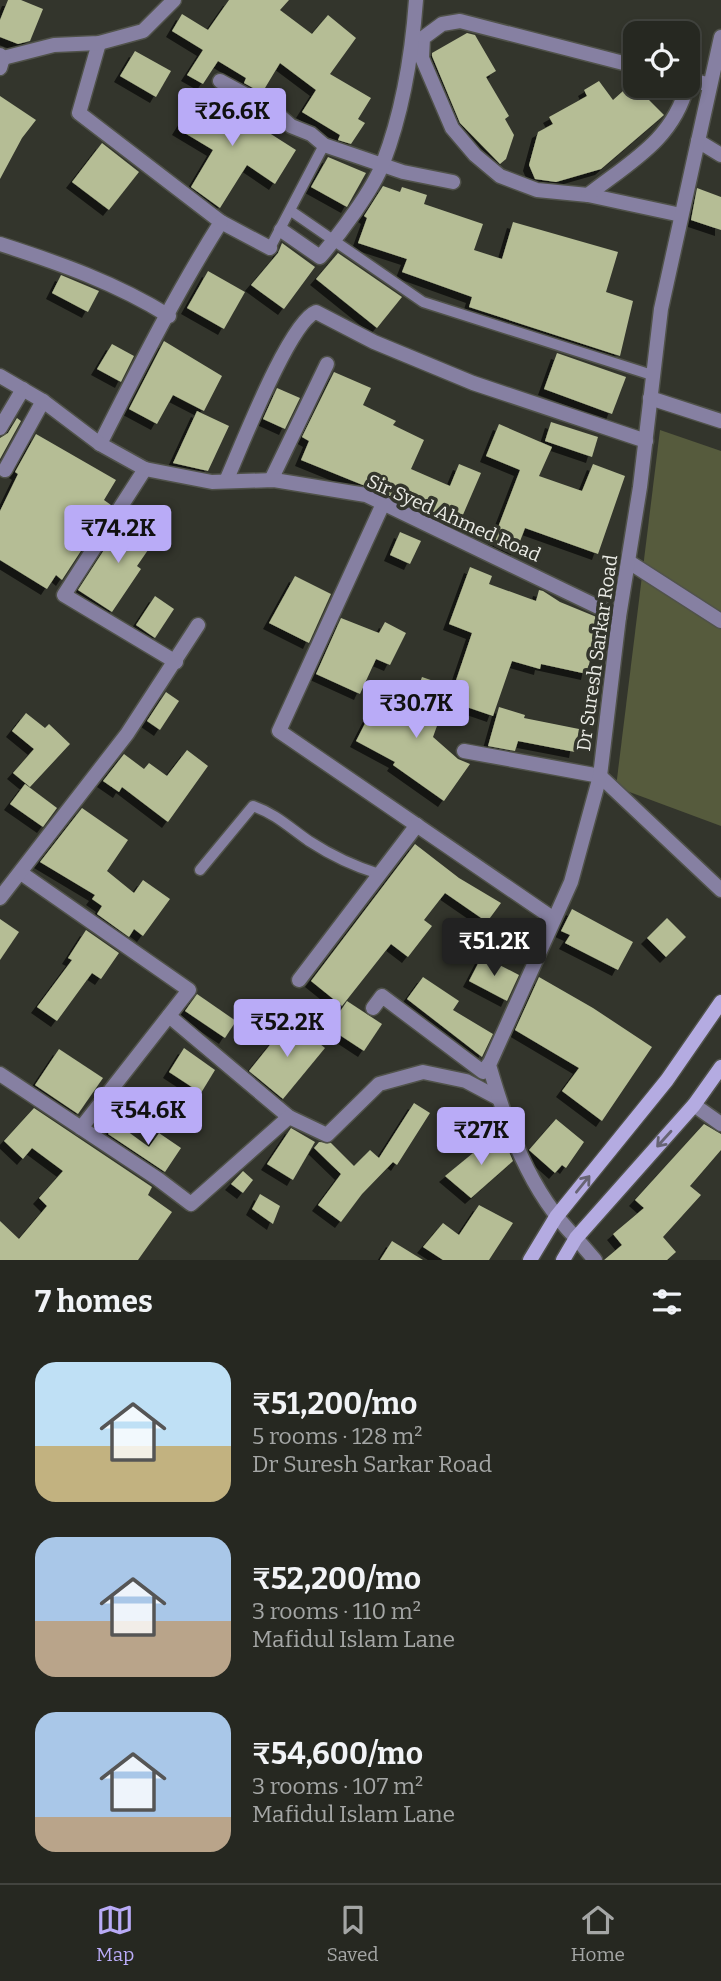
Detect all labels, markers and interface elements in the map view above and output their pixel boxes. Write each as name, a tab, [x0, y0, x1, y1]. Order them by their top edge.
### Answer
map controls	[623, 21, 700, 98]
button: locate	[623, 21, 700, 98]
pin: ₹26.6K	[175, 88, 289, 148]
text: ₹26.6K	[194, 97, 270, 125]
street label: Sir Syed Ahmed Road	[364, 469, 544, 567]
pin: ₹74.2K	[61, 505, 175, 565]
text: ₹74.2K	[80, 514, 156, 542]
street label: Dr Suresh Sarkar Road	[572, 553, 622, 753]
pin: ₹30.7K	[359, 680, 473, 740]
text: ₹30.7K	[379, 689, 453, 717]
pin: ₹51.2K	[437, 918, 551, 978]
text: ₹51.2K	[458, 927, 530, 955]
pin: ₹52.2K	[230, 1000, 344, 1059]
text: ₹52.2K	[250, 1008, 324, 1036]
pin: ₹54.6K	[91, 1088, 205, 1147]
text: ₹54.6K	[110, 1096, 186, 1124]
pin: ₹27K	[440, 1108, 522, 1167]
text: ₹27K	[453, 1116, 509, 1144]
one-way arrow	[656, 1130, 672, 1148]
one-way arrow	[575, 1175, 591, 1193]
icon: filters	[648, 1283, 686, 1321]
text: 7 homes	[35, 1284, 153, 1320]
text: ₹51,200/mo	[252, 1386, 417, 1422]
icon: home	[91, 1390, 175, 1474]
text: 5 rooms · 128 m²	[252, 1422, 422, 1450]
text: Dr Suresh Sarkar Road	[252, 1450, 492, 1478]
text: ₹52,200/mo	[252, 1561, 421, 1597]
icon: home	[91, 1565, 175, 1649]
text: 3 rooms · 110 m²	[252, 1597, 421, 1625]
text: Mafidul Islam Lane	[252, 1625, 455, 1653]
text: ₹54,600/mo	[252, 1736, 423, 1772]
icon: home	[91, 1740, 175, 1824]
text: 3 rooms · 107 m²	[252, 1772, 423, 1800]
text: Mafidul Islam Lane	[252, 1800, 455, 1828]
tab: Map	[96, 1901, 134, 1966]
tab: Saved	[326, 1901, 379, 1966]
tab: Home	[571, 1901, 625, 1966]

